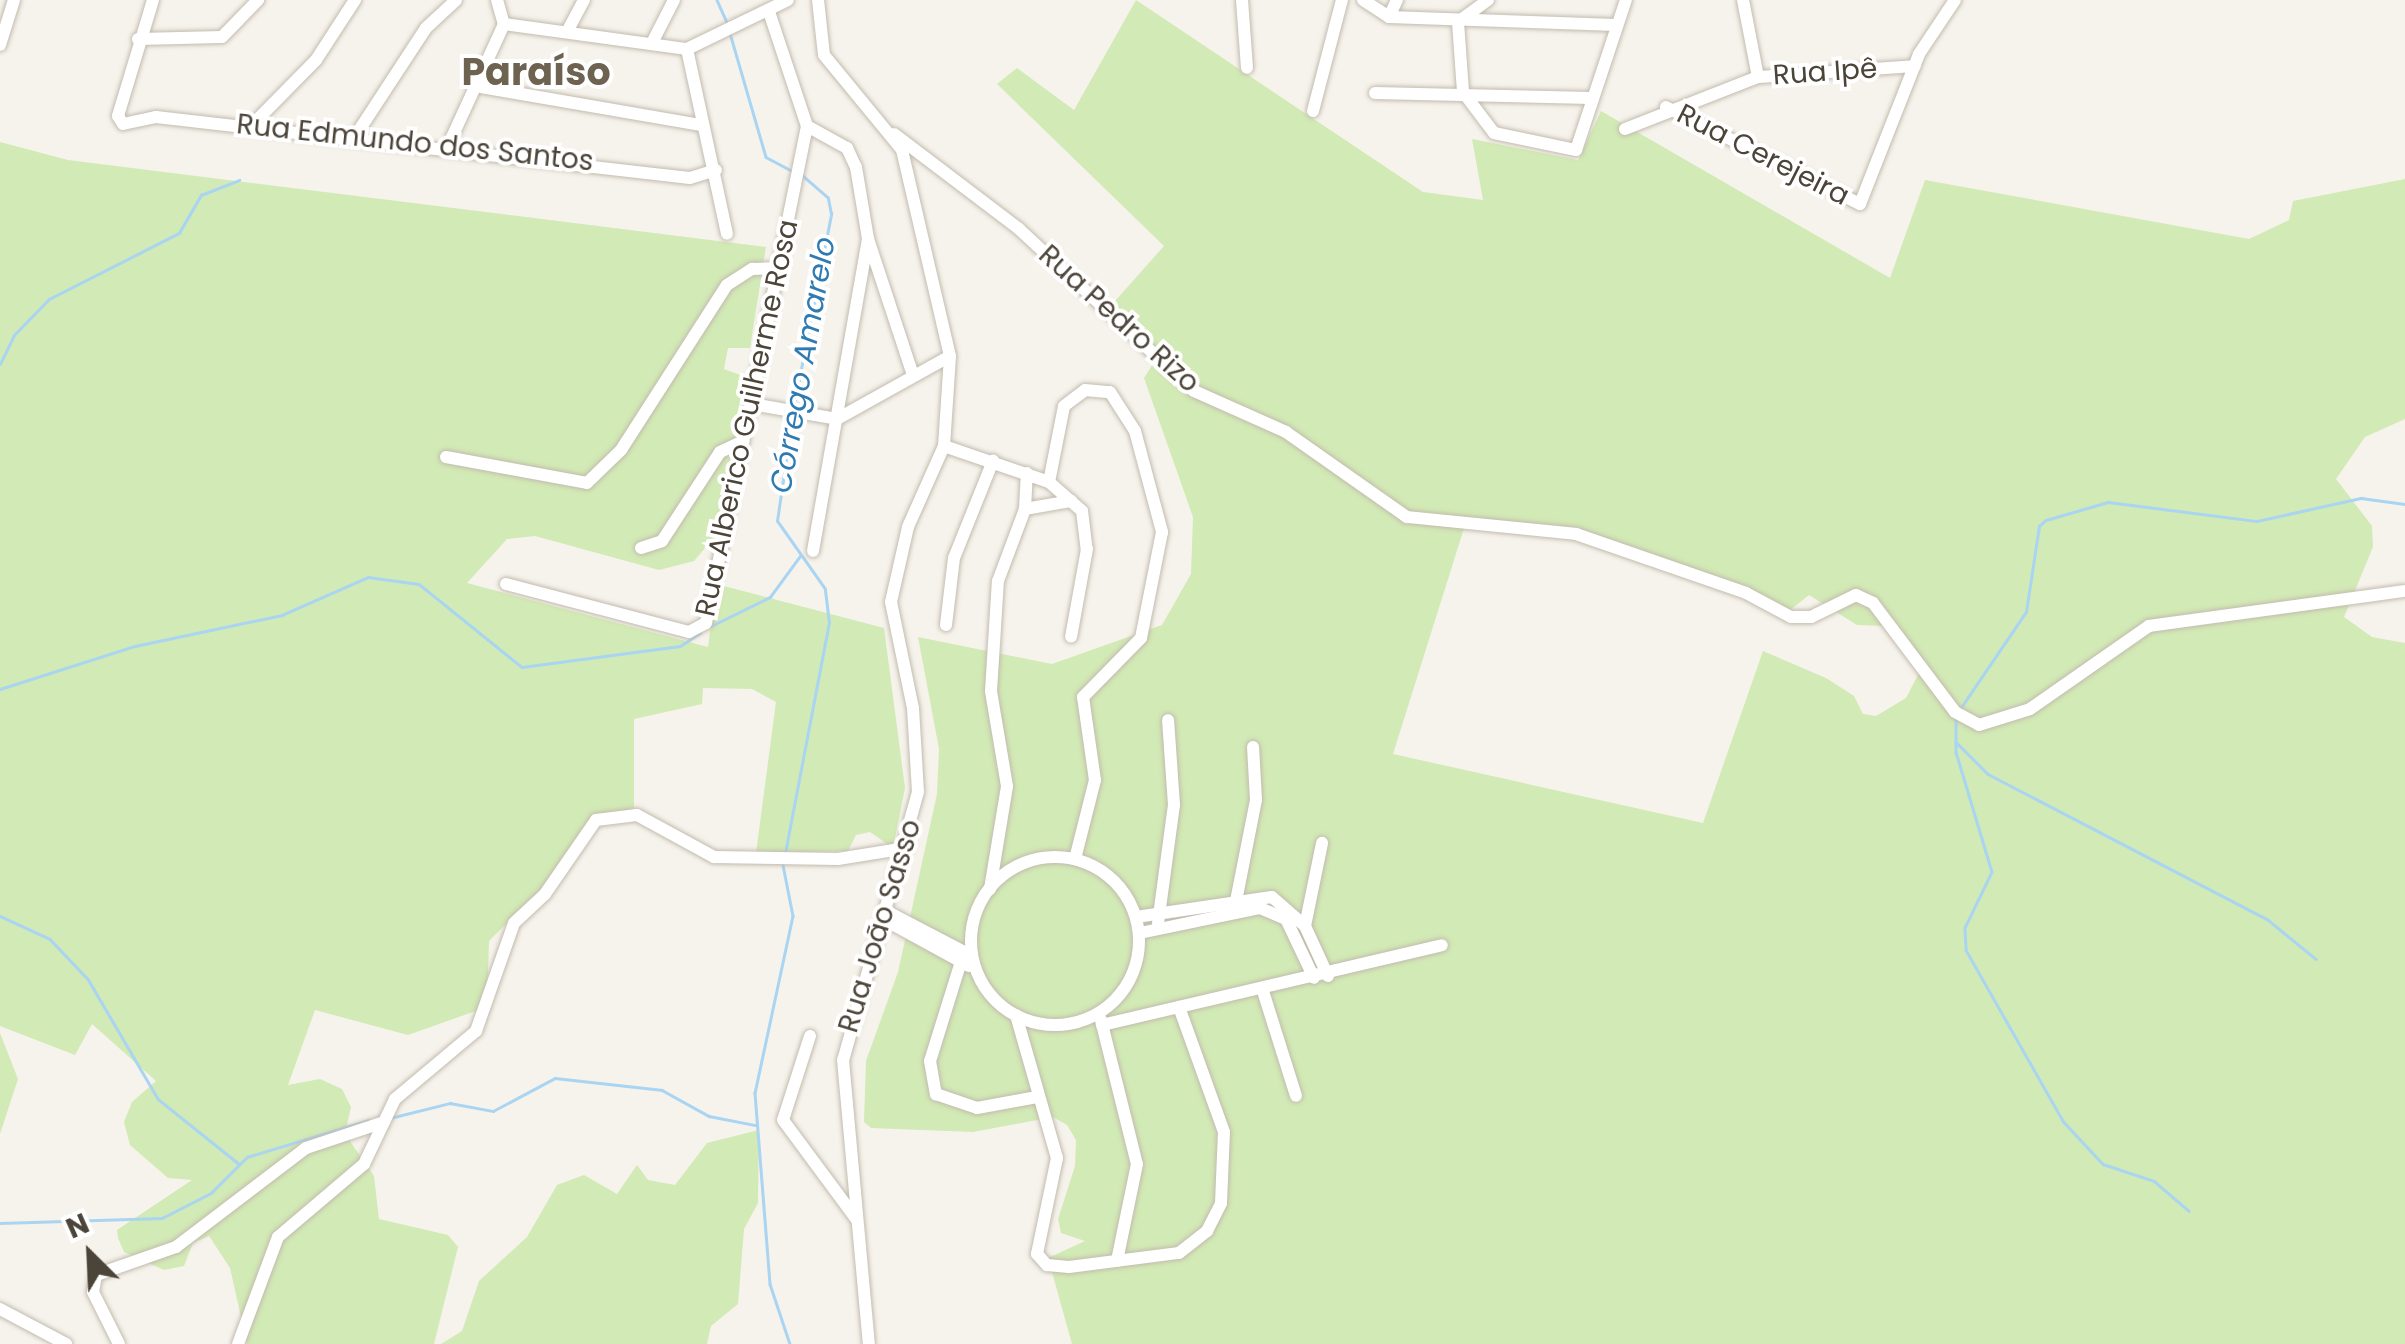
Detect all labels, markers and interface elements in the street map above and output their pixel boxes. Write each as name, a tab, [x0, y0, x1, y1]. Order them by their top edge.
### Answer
district label: Paraíso	[461, 49, 611, 95]
street label: Rua Ipê	[1772, 52, 1878, 92]
street label: Rua Cerejeira	[1671, 97, 1855, 213]
street label: Rua Edmundo dos Santos	[235, 108, 595, 178]
street label: Rua Alberico Guilherme Rosa	[689, 217, 805, 619]
water label: Córrego Amarelo	[763, 234, 843, 496]
street label: Rua Pedro Rizo	[1032, 238, 1206, 400]
street label: Rua João Sasso	[832, 815, 928, 1037]
north arrow	[40, 1204, 140, 1304]
text: N	[60, 1204, 95, 1248]

